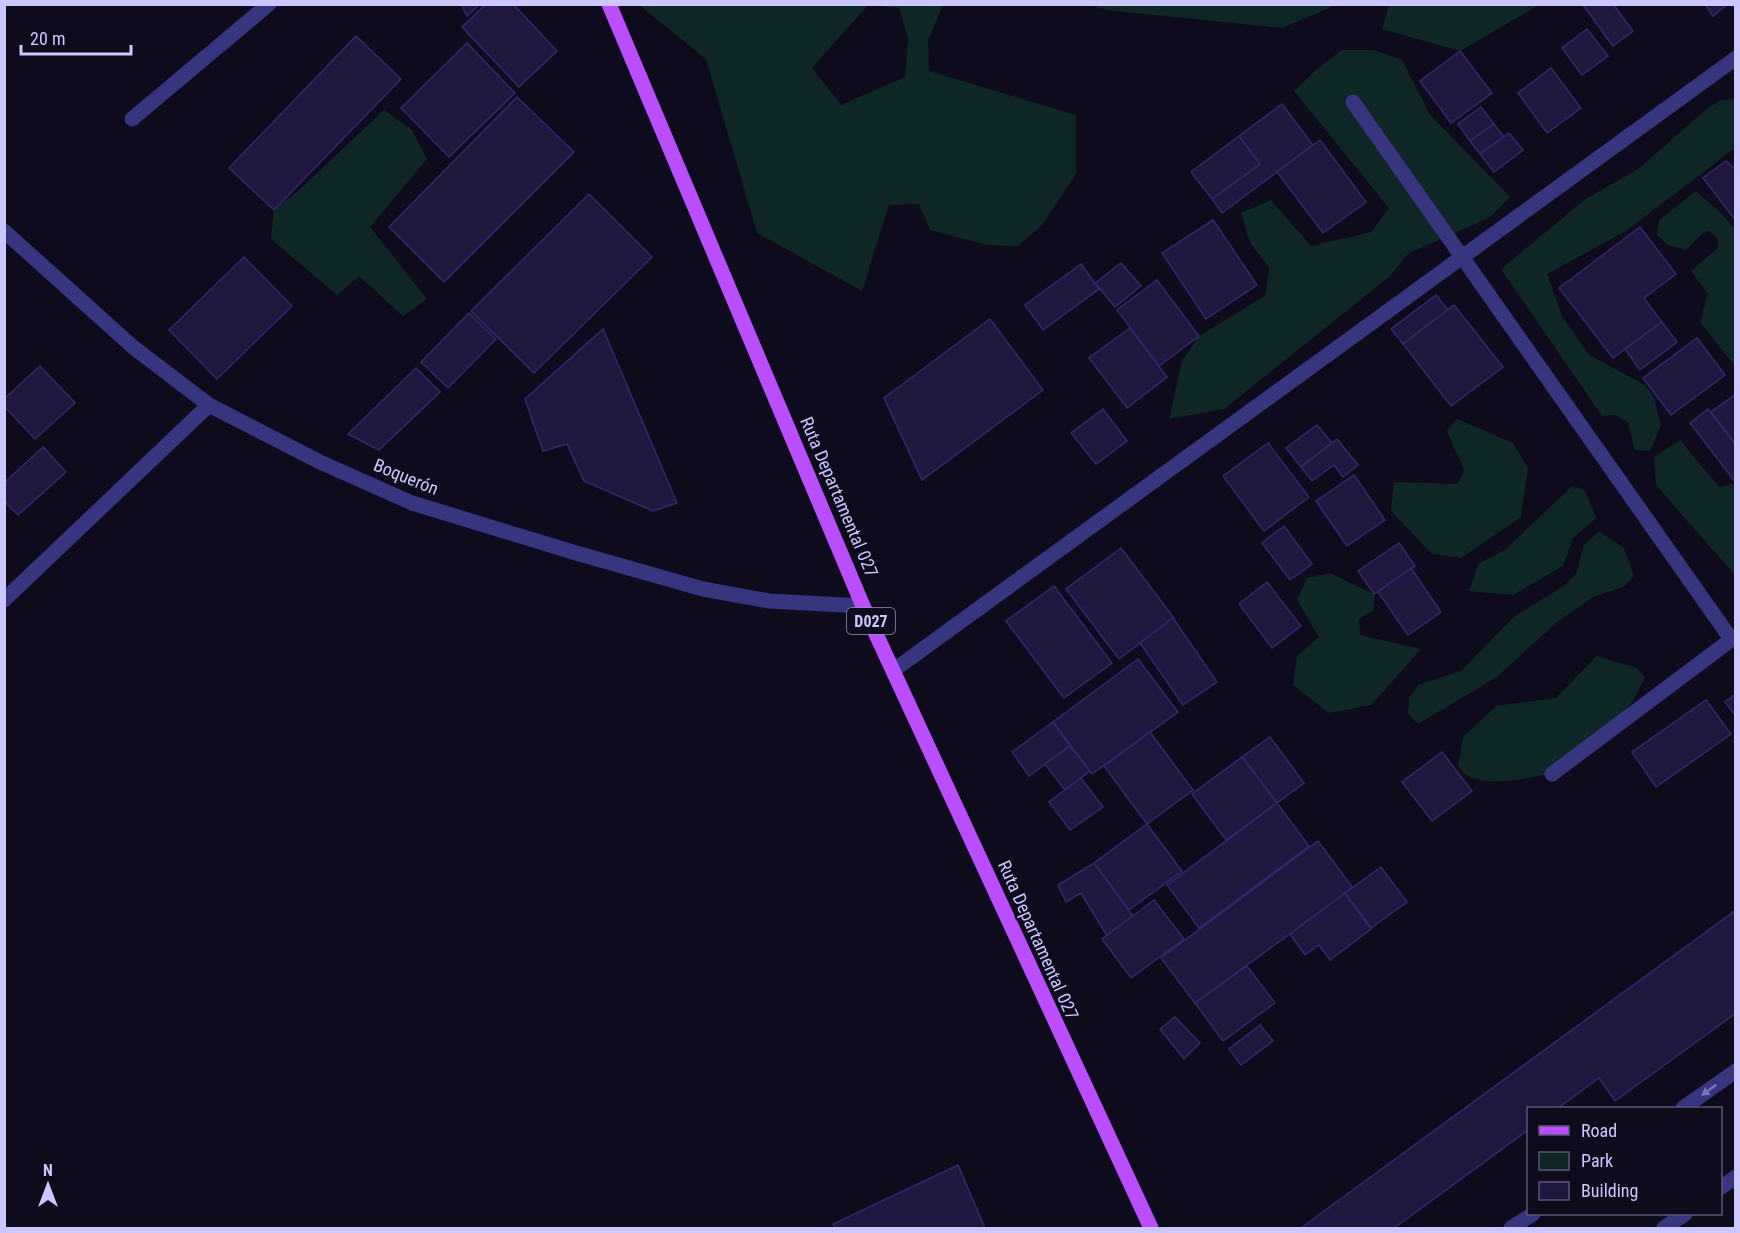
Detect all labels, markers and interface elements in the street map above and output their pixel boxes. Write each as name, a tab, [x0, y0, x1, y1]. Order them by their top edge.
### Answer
scale bar	[21, 18, 130, 56]
text: 20 m	[30, 28, 65, 49]
street label: Ruta Departamental 027	[796, 414, 883, 580]
street label: Boquerón	[371, 454, 442, 499]
road number: D027	[847, 608, 895, 634]
street label: Ruta Departamental 027	[994, 857, 1083, 1023]
one-way arrow	[1702, 1083, 1717, 1095]
legend	[1527, 1107, 1722, 1215]
text: Road	[1581, 1120, 1617, 1141]
text: Park	[1581, 1150, 1613, 1171]
north arrow	[18, 1155, 78, 1215]
text: N	[43, 1161, 53, 1180]
text: Building	[1581, 1180, 1638, 1201]

